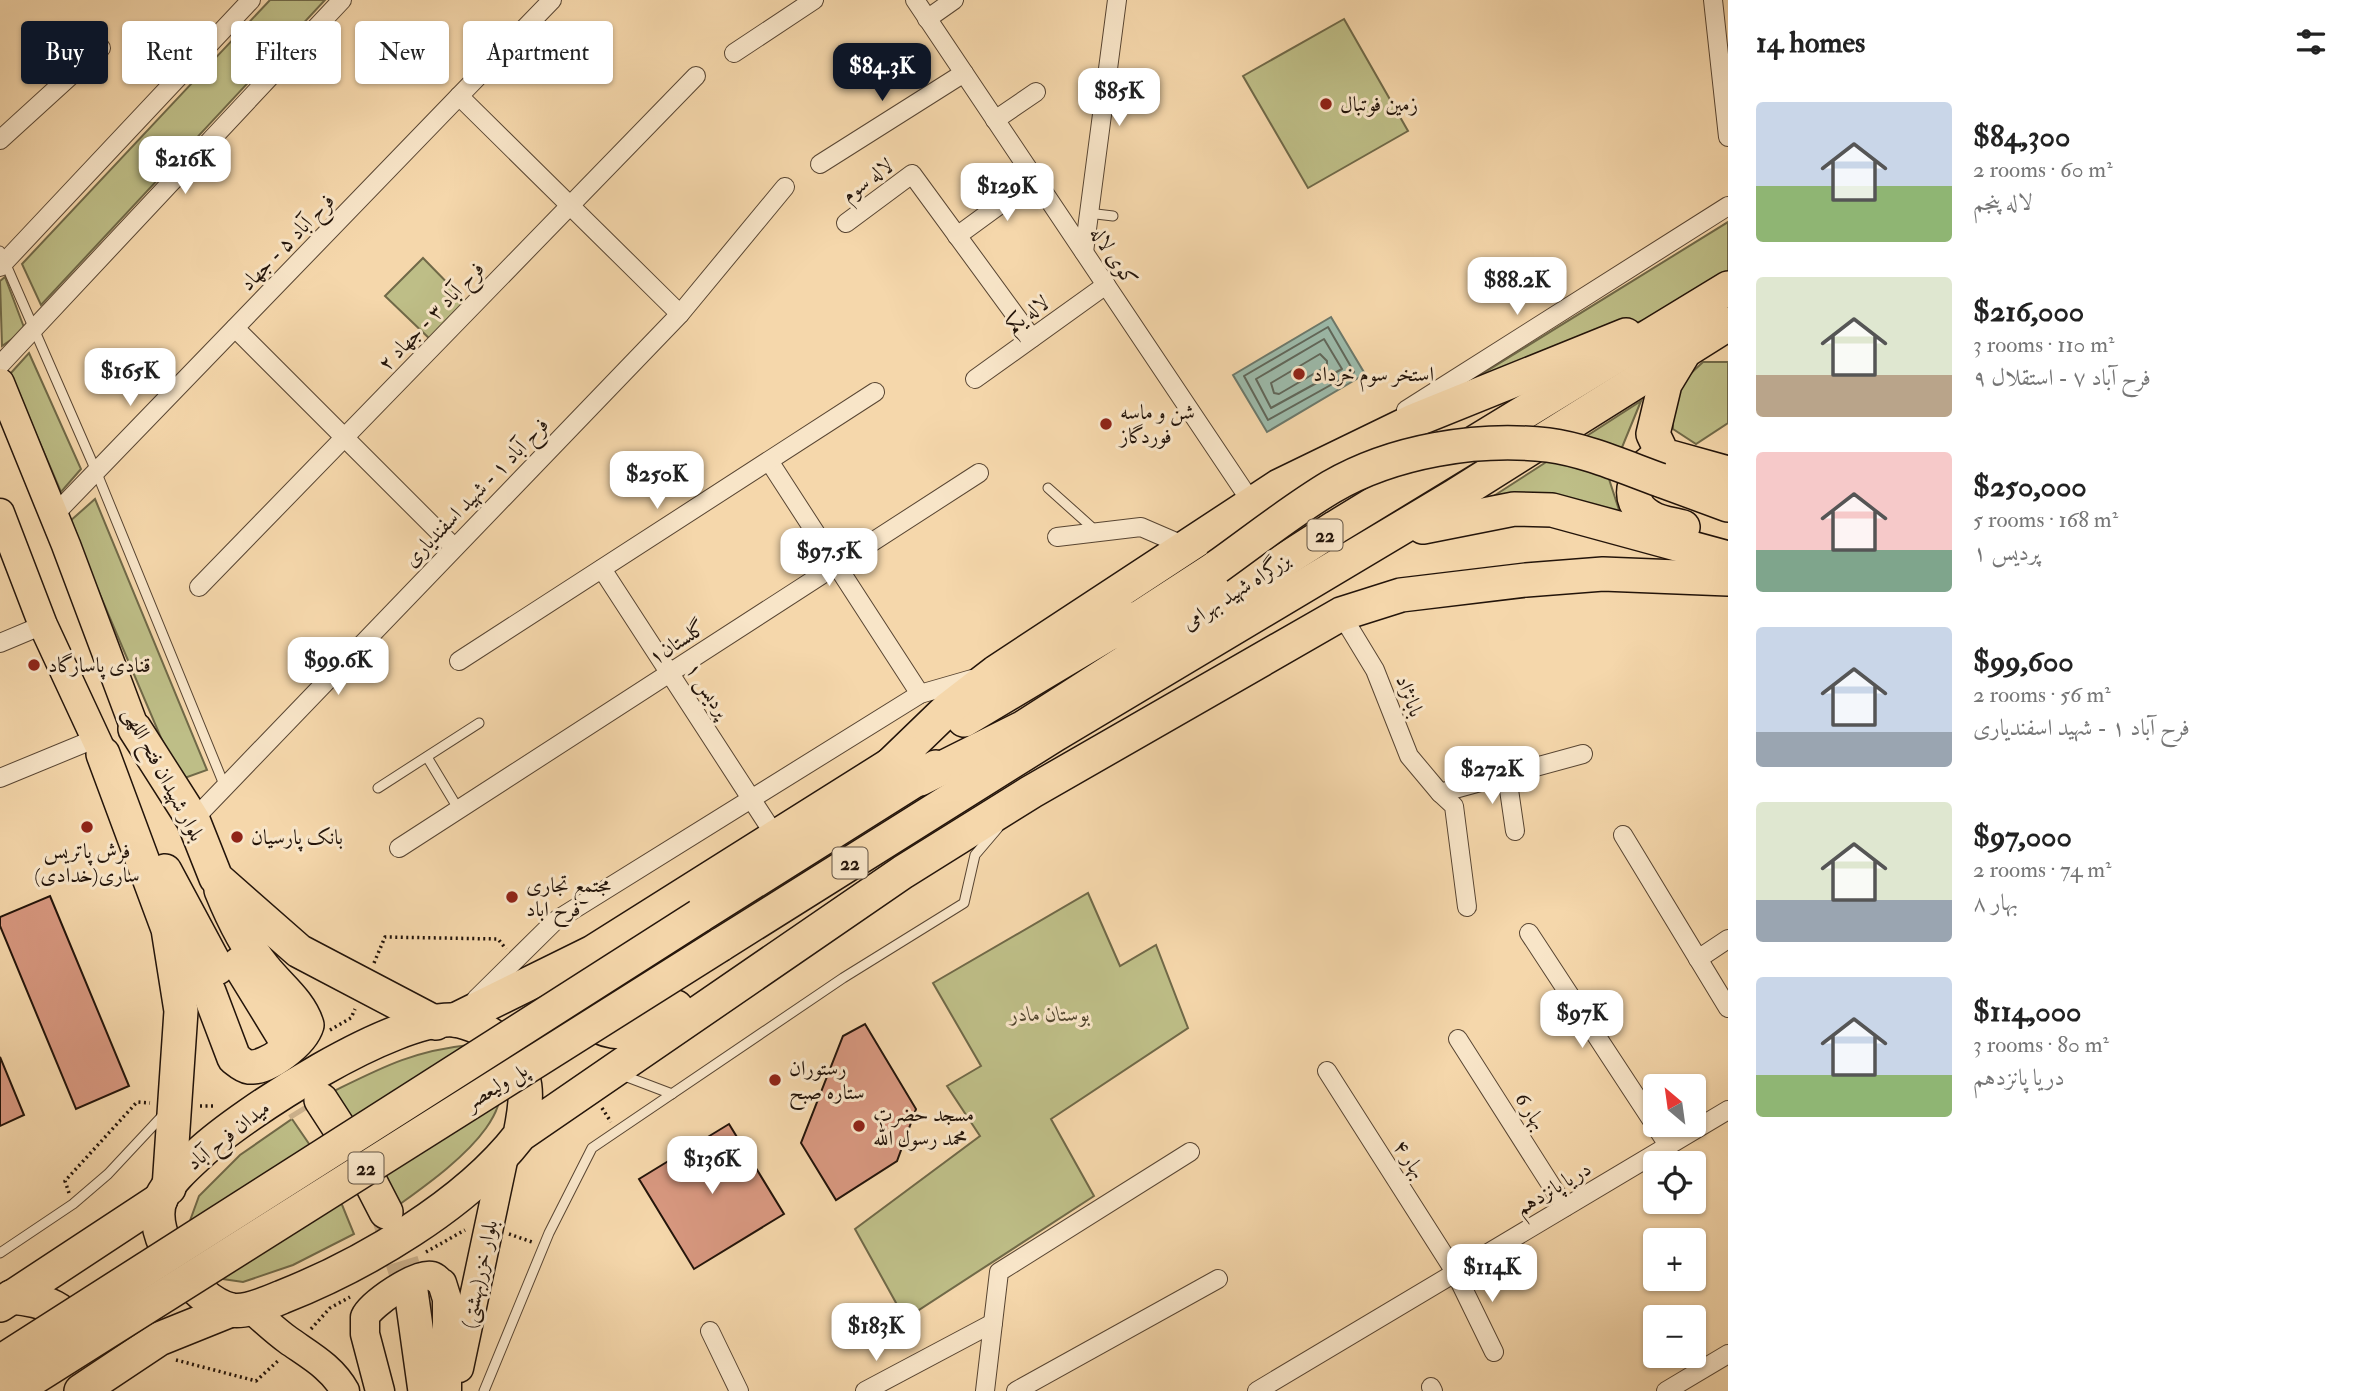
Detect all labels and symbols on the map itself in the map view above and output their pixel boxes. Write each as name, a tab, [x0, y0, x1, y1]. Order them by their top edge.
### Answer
pin: $84.3K	[825, 43, 939, 103]
pin: $85K	[1078, 68, 1160, 128]
place label: زمین فوتبال	[1340, 91, 1418, 118]
marker: زمین فوتبال	[1318, 96, 1334, 112]
pin: $216K	[136, 136, 234, 196]
street label: لاله سوم	[836, 152, 901, 212]
pin: $129K	[958, 164, 1056, 223]
street label: فرح آباد ۵ - جهاد	[234, 188, 344, 300]
street label: کوی لاله	[1084, 221, 1143, 291]
street label: فرح آباد ۳ - جهاد ۲	[372, 256, 494, 380]
pin: $88.2K	[1460, 258, 1574, 317]
street label: لاله یکم	[1000, 289, 1058, 344]
pin: $165K	[81, 348, 179, 408]
place label: استخر سوم خرداد	[1313, 361, 1434, 392]
marker: استخر سوم خرداد	[1291, 366, 1307, 382]
place label: شن و ماسه فوردگاز	[1118, 399, 1195, 450]
street label: فرح آباد ۱ - شهید اسفندیاری	[398, 412, 558, 576]
marker: شن و ماسه فوردگاز	[1098, 416, 1114, 432]
pin: $250K	[608, 452, 706, 511]
road number: 22	[1308, 520, 1342, 550]
pin: $97.5K	[772, 528, 886, 588]
street label: بزرگراه شهید بهرامی	[1176, 545, 1296, 637]
street label: گلستان۱	[644, 614, 711, 671]
pin: $99.6K	[281, 638, 395, 697]
place label: قنادی پاسارگاد	[48, 652, 151, 680]
marker: قنادی پاسارگاد	[26, 657, 42, 673]
street label: پردیس ۱	[680, 657, 737, 725]
street label: بابانژاد	[1389, 671, 1430, 721]
street label: بلوار شهیدان فتح اللهی	[112, 702, 210, 848]
pin: $272K	[1443, 746, 1541, 806]
marker: فرش پاتریس (خدادی)ساری	[79, 819, 95, 835]
place label: بانک پارسیان	[251, 824, 343, 852]
marker: بانک پارسیان	[229, 829, 245, 845]
place label: فرش پاتریس (خدادی)ساری	[34, 838, 140, 889]
road number: 22	[832, 848, 868, 878]
place label: مجتمع تجاری فرح اباد	[526, 872, 611, 928]
marker: مجتمع تجاری فرح اباد	[504, 889, 520, 905]
pin: $97K	[1541, 990, 1623, 1050]
park label: بوستان مادر	[1008, 1001, 1090, 1028]
place label: رستوران ستاره صبح	[789, 1055, 865, 1111]
street label: پل ولیعصر	[458, 1056, 534, 1118]
marker: رستوران ستاره صبح	[767, 1072, 783, 1088]
north arrow	[1643, 1074, 1706, 1138]
street label: بهار 6	[1509, 1087, 1553, 1135]
street label: میدان فرح آباد	[181, 1094, 279, 1180]
place label: مسجد حضرت محمد رسول الله	[873, 1101, 974, 1152]
marker: مسجد حضرت محمد رسول الله	[851, 1118, 867, 1134]
street label: بهار ۴	[1387, 1135, 1432, 1184]
pin: $136K	[663, 1136, 761, 1196]
road number: 22	[348, 1152, 384, 1184]
street label: دریا پانزدهم	[1510, 1155, 1599, 1227]
street label: بلوار خزر(بهشتی)	[455, 1217, 505, 1331]
pin: $114K	[1443, 1244, 1541, 1304]
pin: $183K	[827, 1304, 925, 1363]

